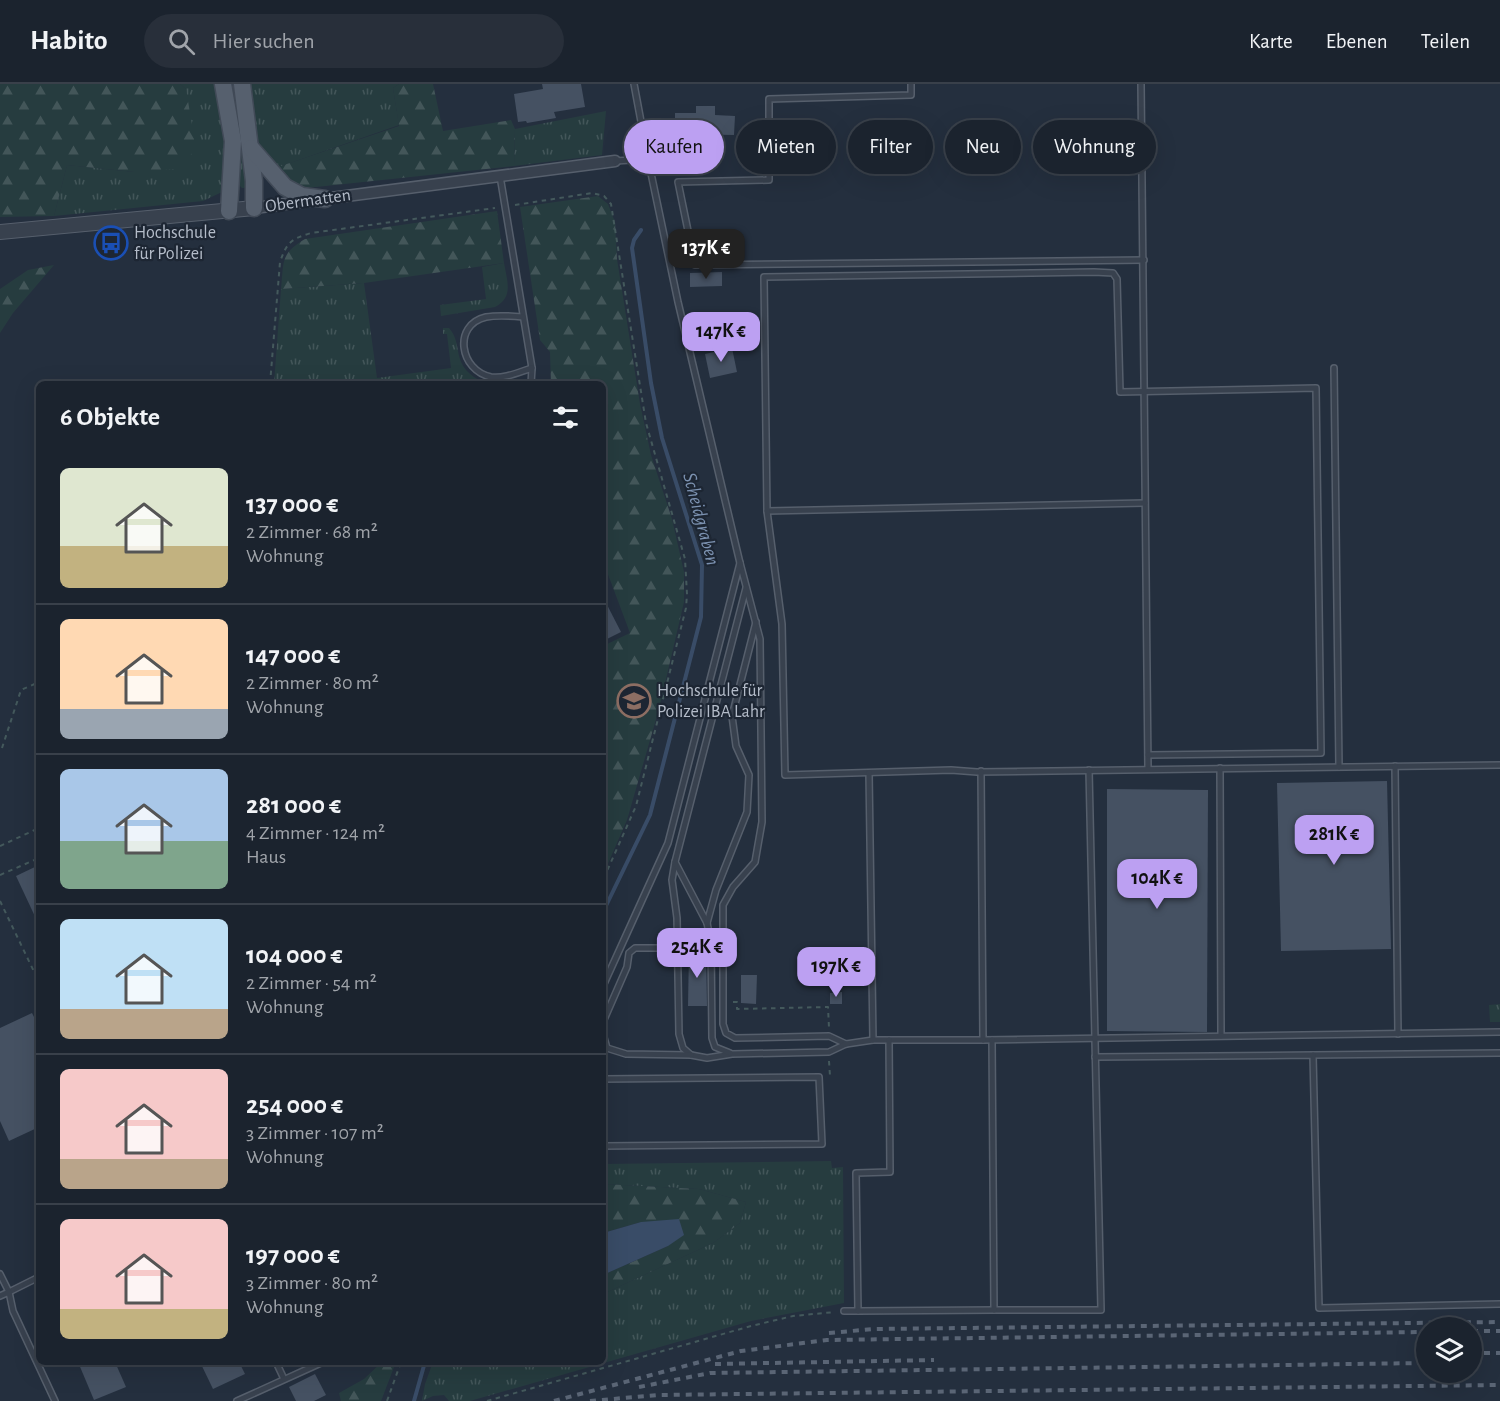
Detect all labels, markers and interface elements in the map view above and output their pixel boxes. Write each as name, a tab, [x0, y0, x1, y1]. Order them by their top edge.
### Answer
search box	[144, 14, 564, 68]
icon: search	[165, 25, 198, 58]
text: Habito	[30, 27, 108, 55]
text: Hier suchen	[213, 30, 315, 52]
text: Karte	[1249, 31, 1293, 52]
text: Ebenen	[1326, 31, 1388, 52]
text: Teilen	[1421, 31, 1470, 52]
chip: Kaufen	[624, 120, 724, 174]
chip: Mieten	[736, 120, 836, 174]
chip: Filter	[848, 120, 933, 174]
chip: Neu	[945, 120, 1021, 174]
chip: Wohnung	[1033, 120, 1156, 174]
street label: Obermatten	[264, 186, 352, 216]
place label: Hochschule für Polizei	[134, 224, 216, 263]
bus stop icon: Hochschule für Polizei	[93, 225, 129, 261]
pin: 137K €	[657, 229, 755, 280]
text: 137K €	[682, 238, 730, 258]
pin: 147K €	[672, 312, 770, 363]
text: 147K €	[696, 321, 746, 341]
icon: filters	[549, 401, 582, 434]
text: 6 Objekte	[60, 404, 160, 430]
water label: Scheidgraben	[679, 470, 723, 568]
text: 137 000 €	[246, 491, 338, 517]
icon: home	[108, 492, 180, 564]
text: 2 Zimmer · 68 m²	[246, 522, 378, 542]
text: Wohnung	[246, 546, 323, 566]
text: 147 000 €	[246, 642, 340, 668]
icon: home	[108, 643, 180, 715]
text: 2 Zimmer · 80 m²	[246, 673, 379, 693]
place label: Hochschule für Polizei IBA Lahr	[657, 682, 765, 721]
school or university icon: Hochschule für Polizei IBA Lahr	[616, 683, 652, 719]
text: Wohnung	[246, 697, 323, 717]
text: 281 000 €	[246, 792, 341, 818]
icon: home	[108, 793, 180, 865]
pin: 281K €	[1285, 815, 1383, 866]
text: 4 Zimmer · 124 m²	[246, 823, 385, 843]
text: 281K €	[1309, 824, 1359, 844]
text: Haus	[246, 847, 286, 867]
pin: 104K €	[1108, 859, 1206, 910]
text: 104K €	[1131, 868, 1183, 888]
pin: 254K €	[648, 928, 746, 979]
text: 254K €	[671, 937, 723, 957]
text: 104 000 €	[246, 942, 343, 968]
icon: home	[108, 943, 180, 1015]
pin: 197K €	[787, 947, 885, 998]
text: 197K €	[811, 956, 861, 976]
text: 2 Zimmer · 54 m²	[246, 973, 377, 993]
text: Wohnung	[246, 997, 323, 1017]
text: 254 000 €	[246, 1092, 343, 1118]
icon: home	[108, 1093, 180, 1165]
text: 3 Zimmer · 107 m²	[246, 1123, 384, 1143]
text: Wohnung	[246, 1147, 323, 1167]
text: 197 000 €	[246, 1242, 340, 1268]
icon: home	[108, 1243, 180, 1315]
text: 3 Zimmer · 80 m²	[246, 1273, 378, 1293]
text: Wohnung	[246, 1297, 323, 1317]
map controls	[1416, 1317, 1482, 1383]
button: layers	[1416, 1317, 1482, 1383]

